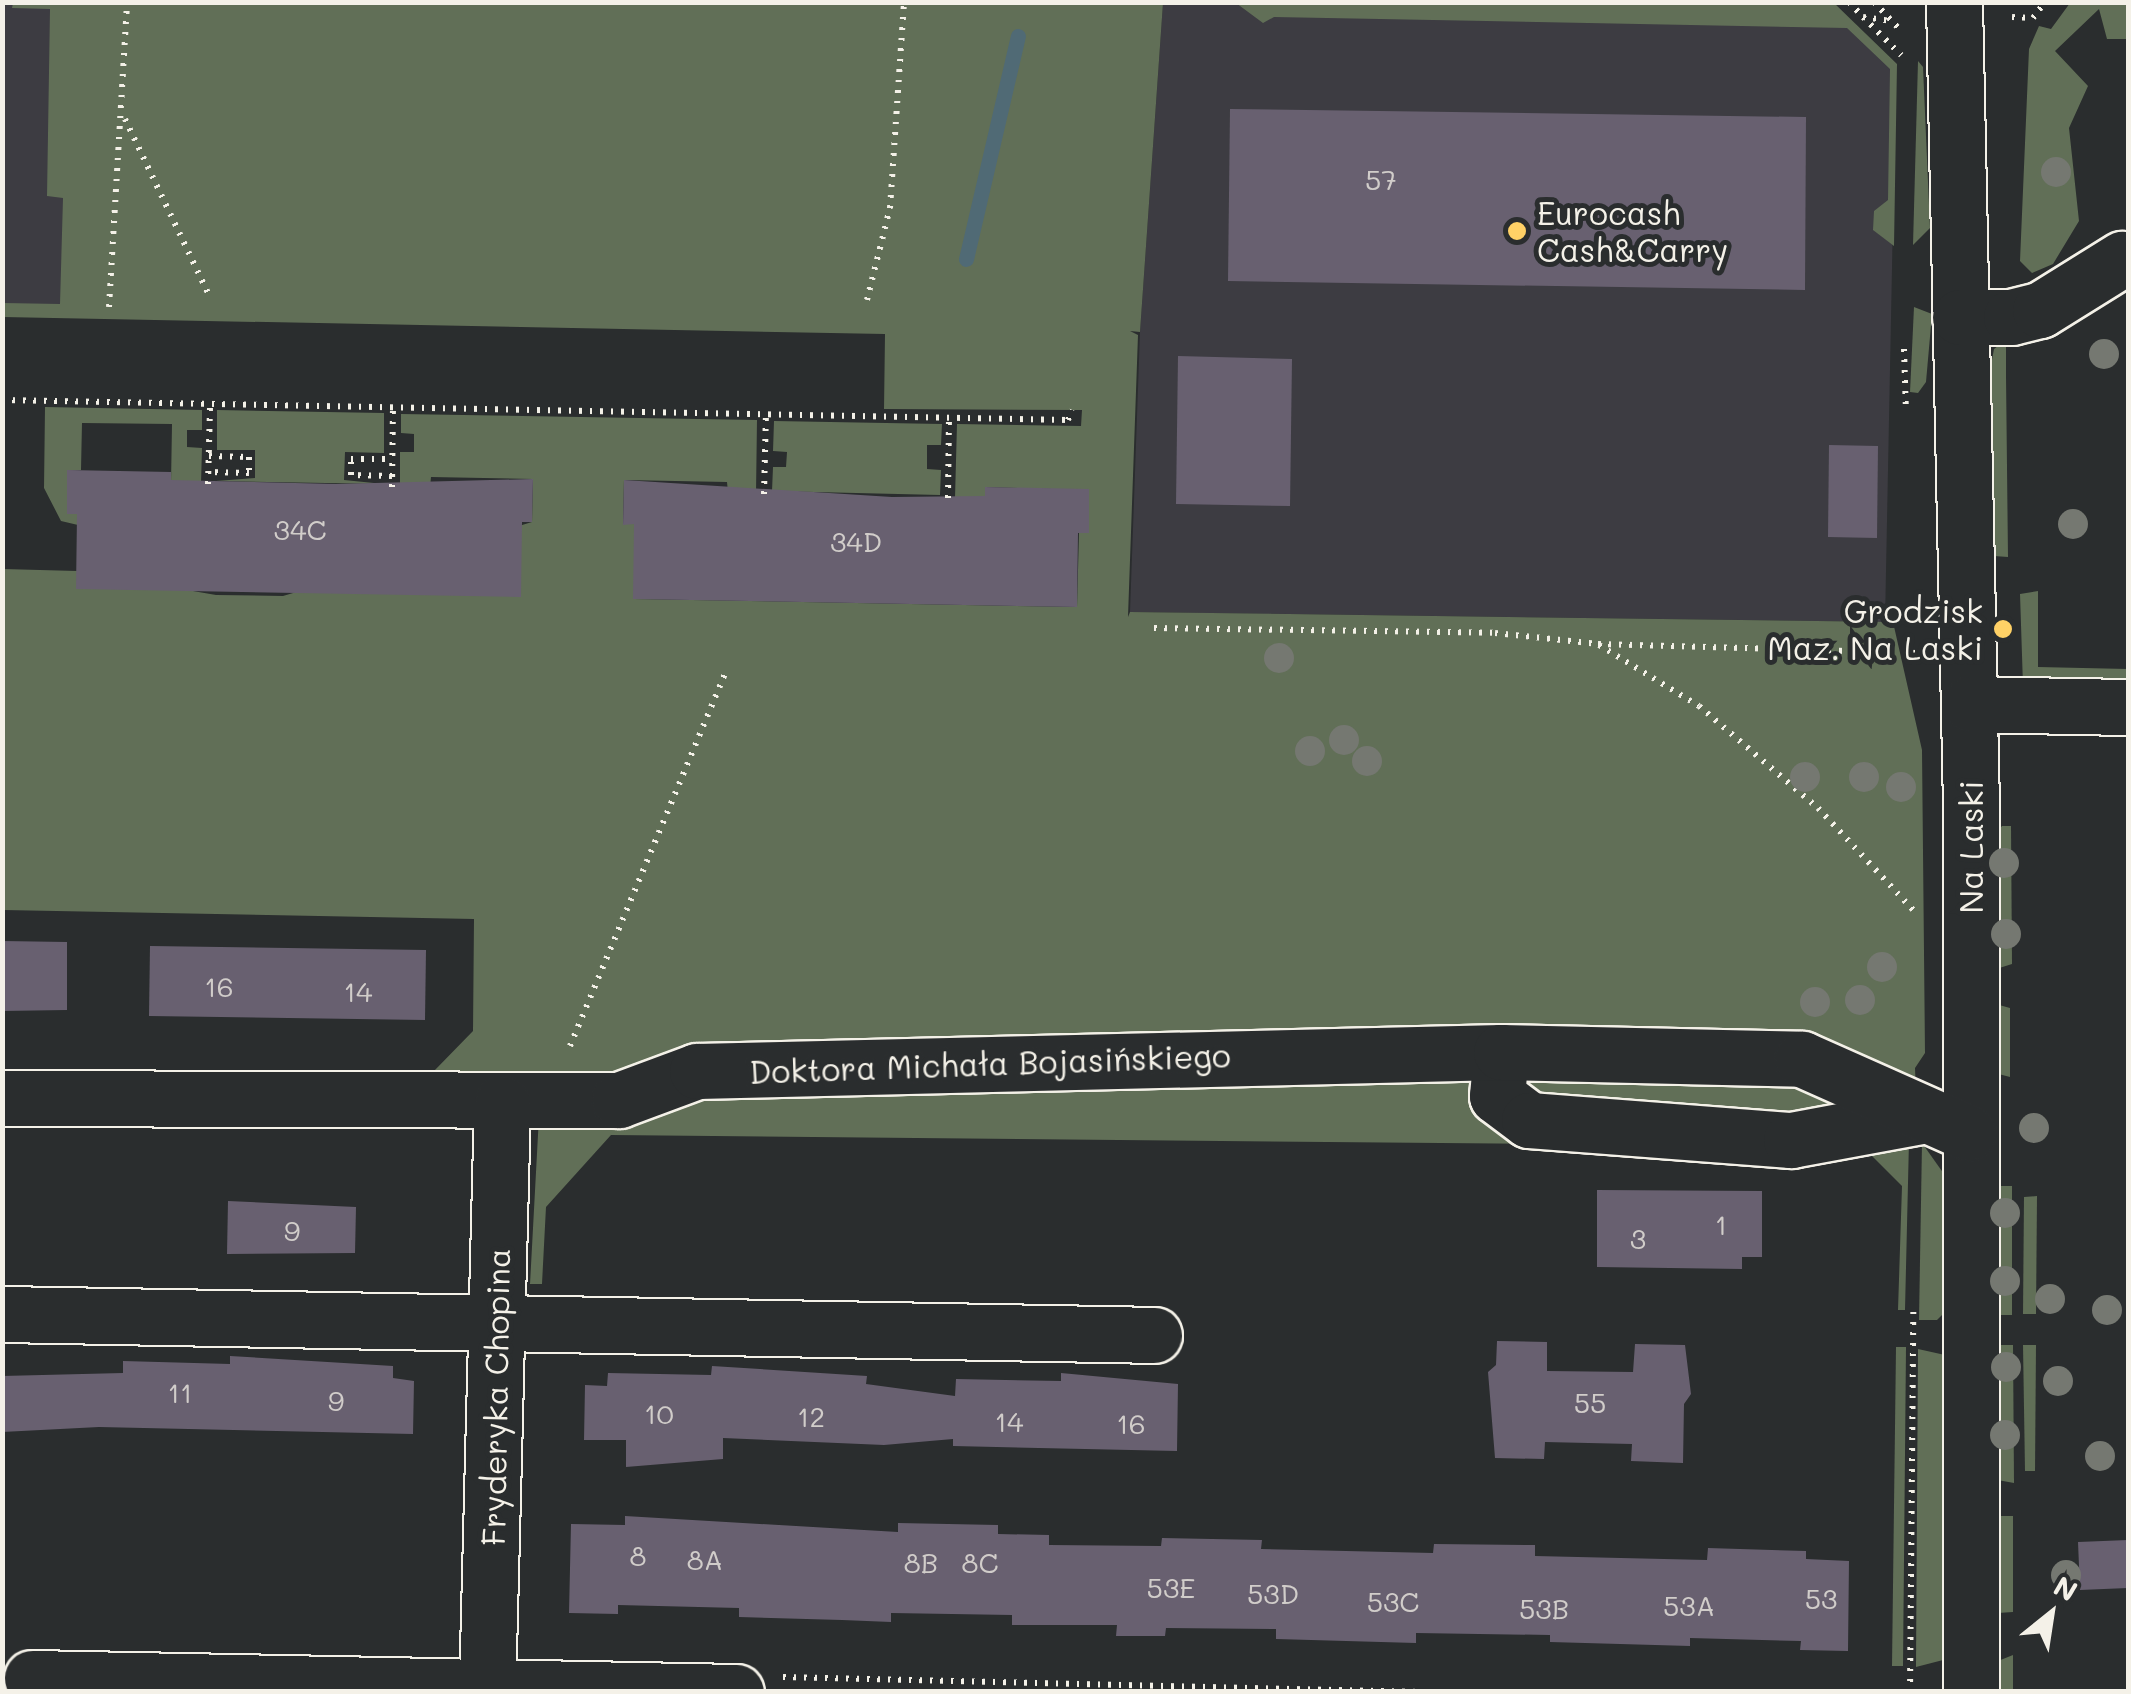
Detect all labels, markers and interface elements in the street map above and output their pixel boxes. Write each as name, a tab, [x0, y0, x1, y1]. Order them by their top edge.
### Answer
house number: 57	[1365, 162, 1397, 196]
place label: Eurocash Cash&Carry	[1537, 194, 1728, 269]
marker: Eurocash Cash&Carry	[1506, 220, 1528, 242]
house number: 34C	[274, 512, 326, 546]
house number: 34D	[830, 524, 882, 558]
place label: Grodzisk Maz. Na Laski	[1767, 592, 1983, 667]
marker: Grodzisk Maz. Na Laski	[1992, 618, 2014, 640]
street label: Na Laski	[1951, 781, 1989, 913]
house number: 16	[204, 969, 234, 1003]
house number: 14	[344, 974, 372, 1008]
street label: Doktora Michała Bojasińskiego	[749, 1035, 1231, 1091]
house number: 1	[1715, 1207, 1727, 1241]
house number: 9	[284, 1213, 300, 1247]
house number: 3	[1630, 1221, 1646, 1255]
street label: Fryderyka Chopina	[473, 1248, 517, 1546]
house number: 11	[167, 1375, 193, 1409]
house number: 9	[328, 1383, 344, 1417]
house number: 55	[1574, 1385, 1606, 1419]
house number: 10	[644, 1396, 674, 1430]
house number: 12	[797, 1399, 825, 1433]
house number: 14	[995, 1404, 1023, 1438]
house number: 16	[1116, 1406, 1146, 1440]
house number: 8	[630, 1538, 646, 1572]
house number: 8A	[687, 1542, 723, 1576]
house number: 8B	[904, 1545, 938, 1579]
house number: 8C	[962, 1545, 998, 1579]
north arrow	[2001, 1564, 2101, 1664]
text: N	[2048, 1567, 2084, 1609]
house number: 53E	[1147, 1570, 1195, 1604]
house number: 53D	[1247, 1576, 1299, 1610]
house number: 53	[1805, 1581, 1837, 1615]
house number: 53C	[1367, 1584, 1419, 1618]
house number: 53A	[1663, 1588, 1715, 1622]
house number: 53B	[1519, 1591, 1569, 1625]

